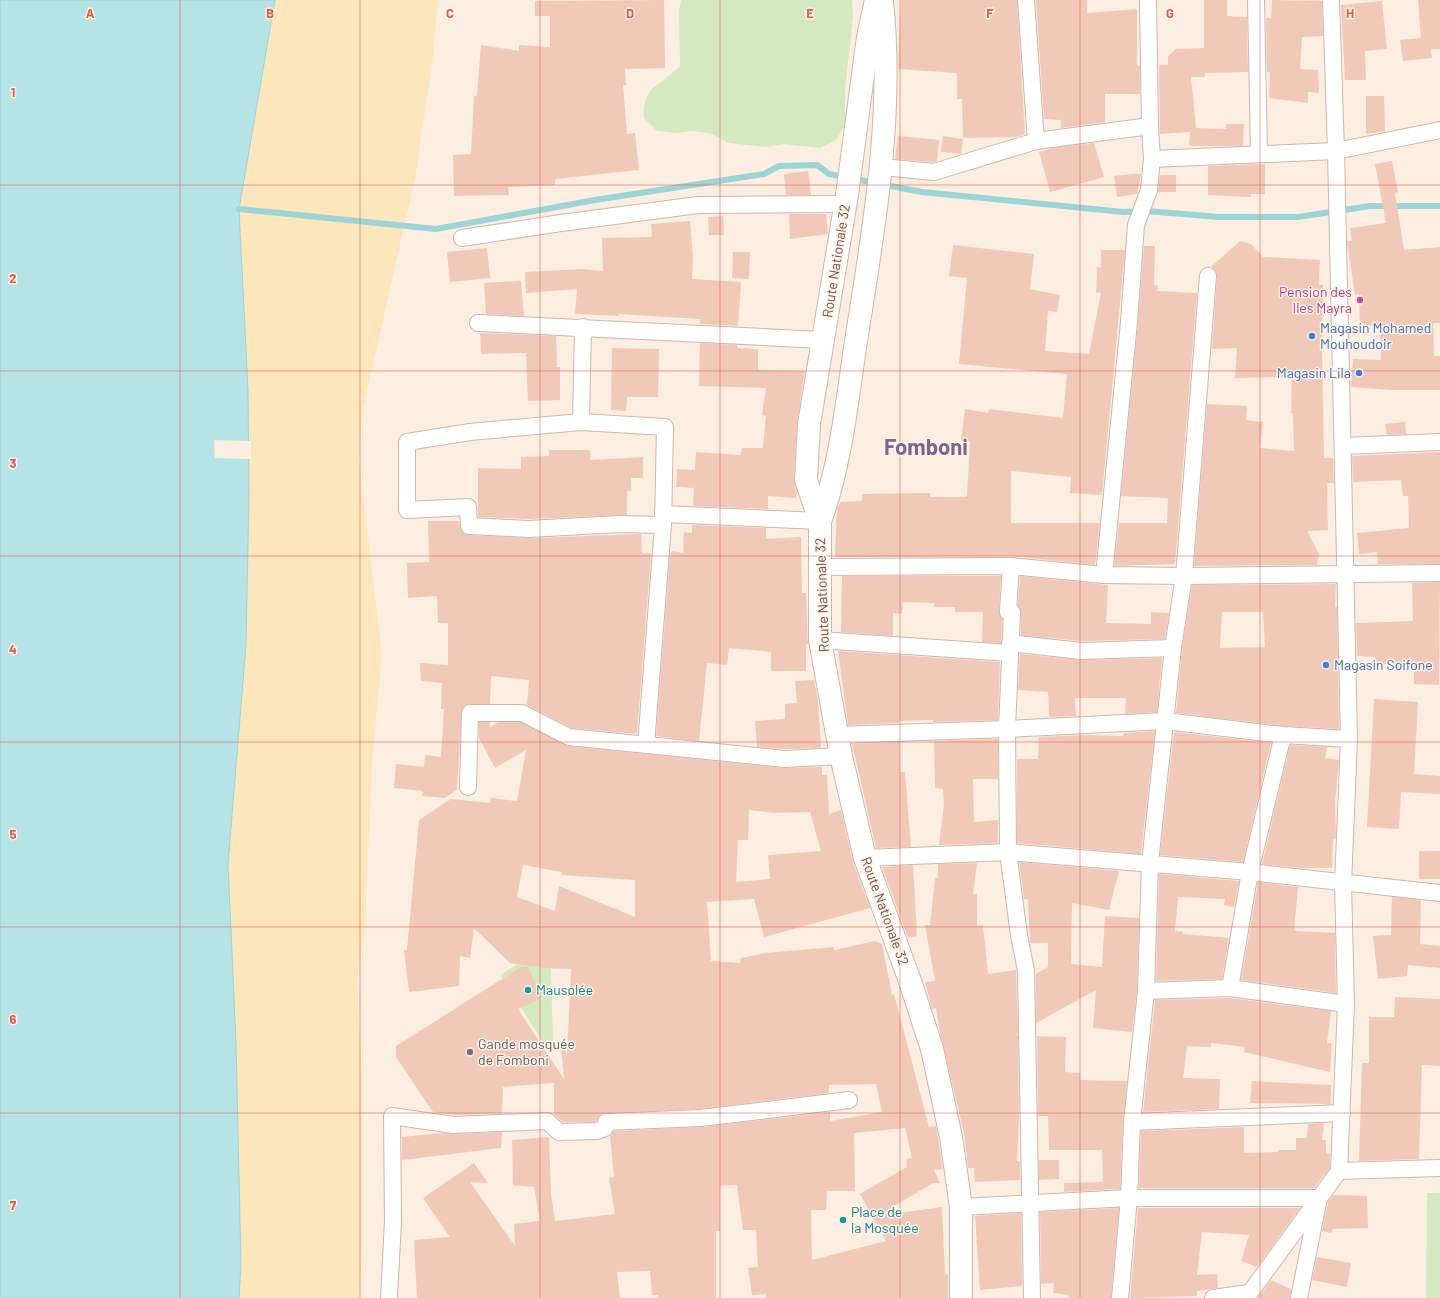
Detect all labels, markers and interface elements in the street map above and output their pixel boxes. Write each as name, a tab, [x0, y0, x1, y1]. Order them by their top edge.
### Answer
text: A	[86, 5, 95, 21]
text: B	[266, 5, 274, 21]
text: C	[446, 5, 454, 21]
text: D	[626, 5, 634, 21]
text: E	[806, 5, 814, 21]
text: F	[986, 5, 994, 21]
text: G	[1166, 5, 1174, 21]
text: H	[1346, 5, 1354, 21]
text: 1	[11, 84, 15, 100]
street label: Route Nationale 32	[818, 203, 853, 319]
text: 2	[9, 270, 17, 286]
place label: Pension des Iles Mayra	[1279, 283, 1352, 316]
marker: Pension des Iles Mayra	[1355, 295, 1365, 305]
place label: Magasin Mohamed Mouhoudoir	[1320, 319, 1431, 352]
marker: Magasin Mohamed Mouhoudoir	[1307, 331, 1317, 341]
place label: Magasin Lila	[1277, 364, 1351, 381]
marker: Magasin Lila	[1354, 368, 1364, 378]
district label: Fomboni	[884, 433, 968, 459]
text: 3	[9, 455, 17, 471]
street label: Route Nationale 32	[811, 537, 832, 653]
text: 4	[9, 641, 17, 657]
place label: Magasin Soifone	[1334, 656, 1433, 673]
marker: Magasin Soifone	[1321, 660, 1331, 670]
text: 5	[9, 826, 17, 842]
street label: Route Nationale 32	[858, 854, 913, 968]
place label: Mausolée	[536, 981, 593, 998]
marker: Mausolée	[523, 985, 533, 995]
text: 6	[10, 1011, 17, 1027]
place label: Gande mosquée de Fomboni	[478, 1035, 575, 1068]
marker: Gande mosquée de Fomboni	[465, 1047, 475, 1057]
text: 7	[10, 1197, 17, 1213]
place label: Place de la Mosquée	[851, 1203, 919, 1236]
marker: Place de la Mosquée	[838, 1215, 848, 1225]

